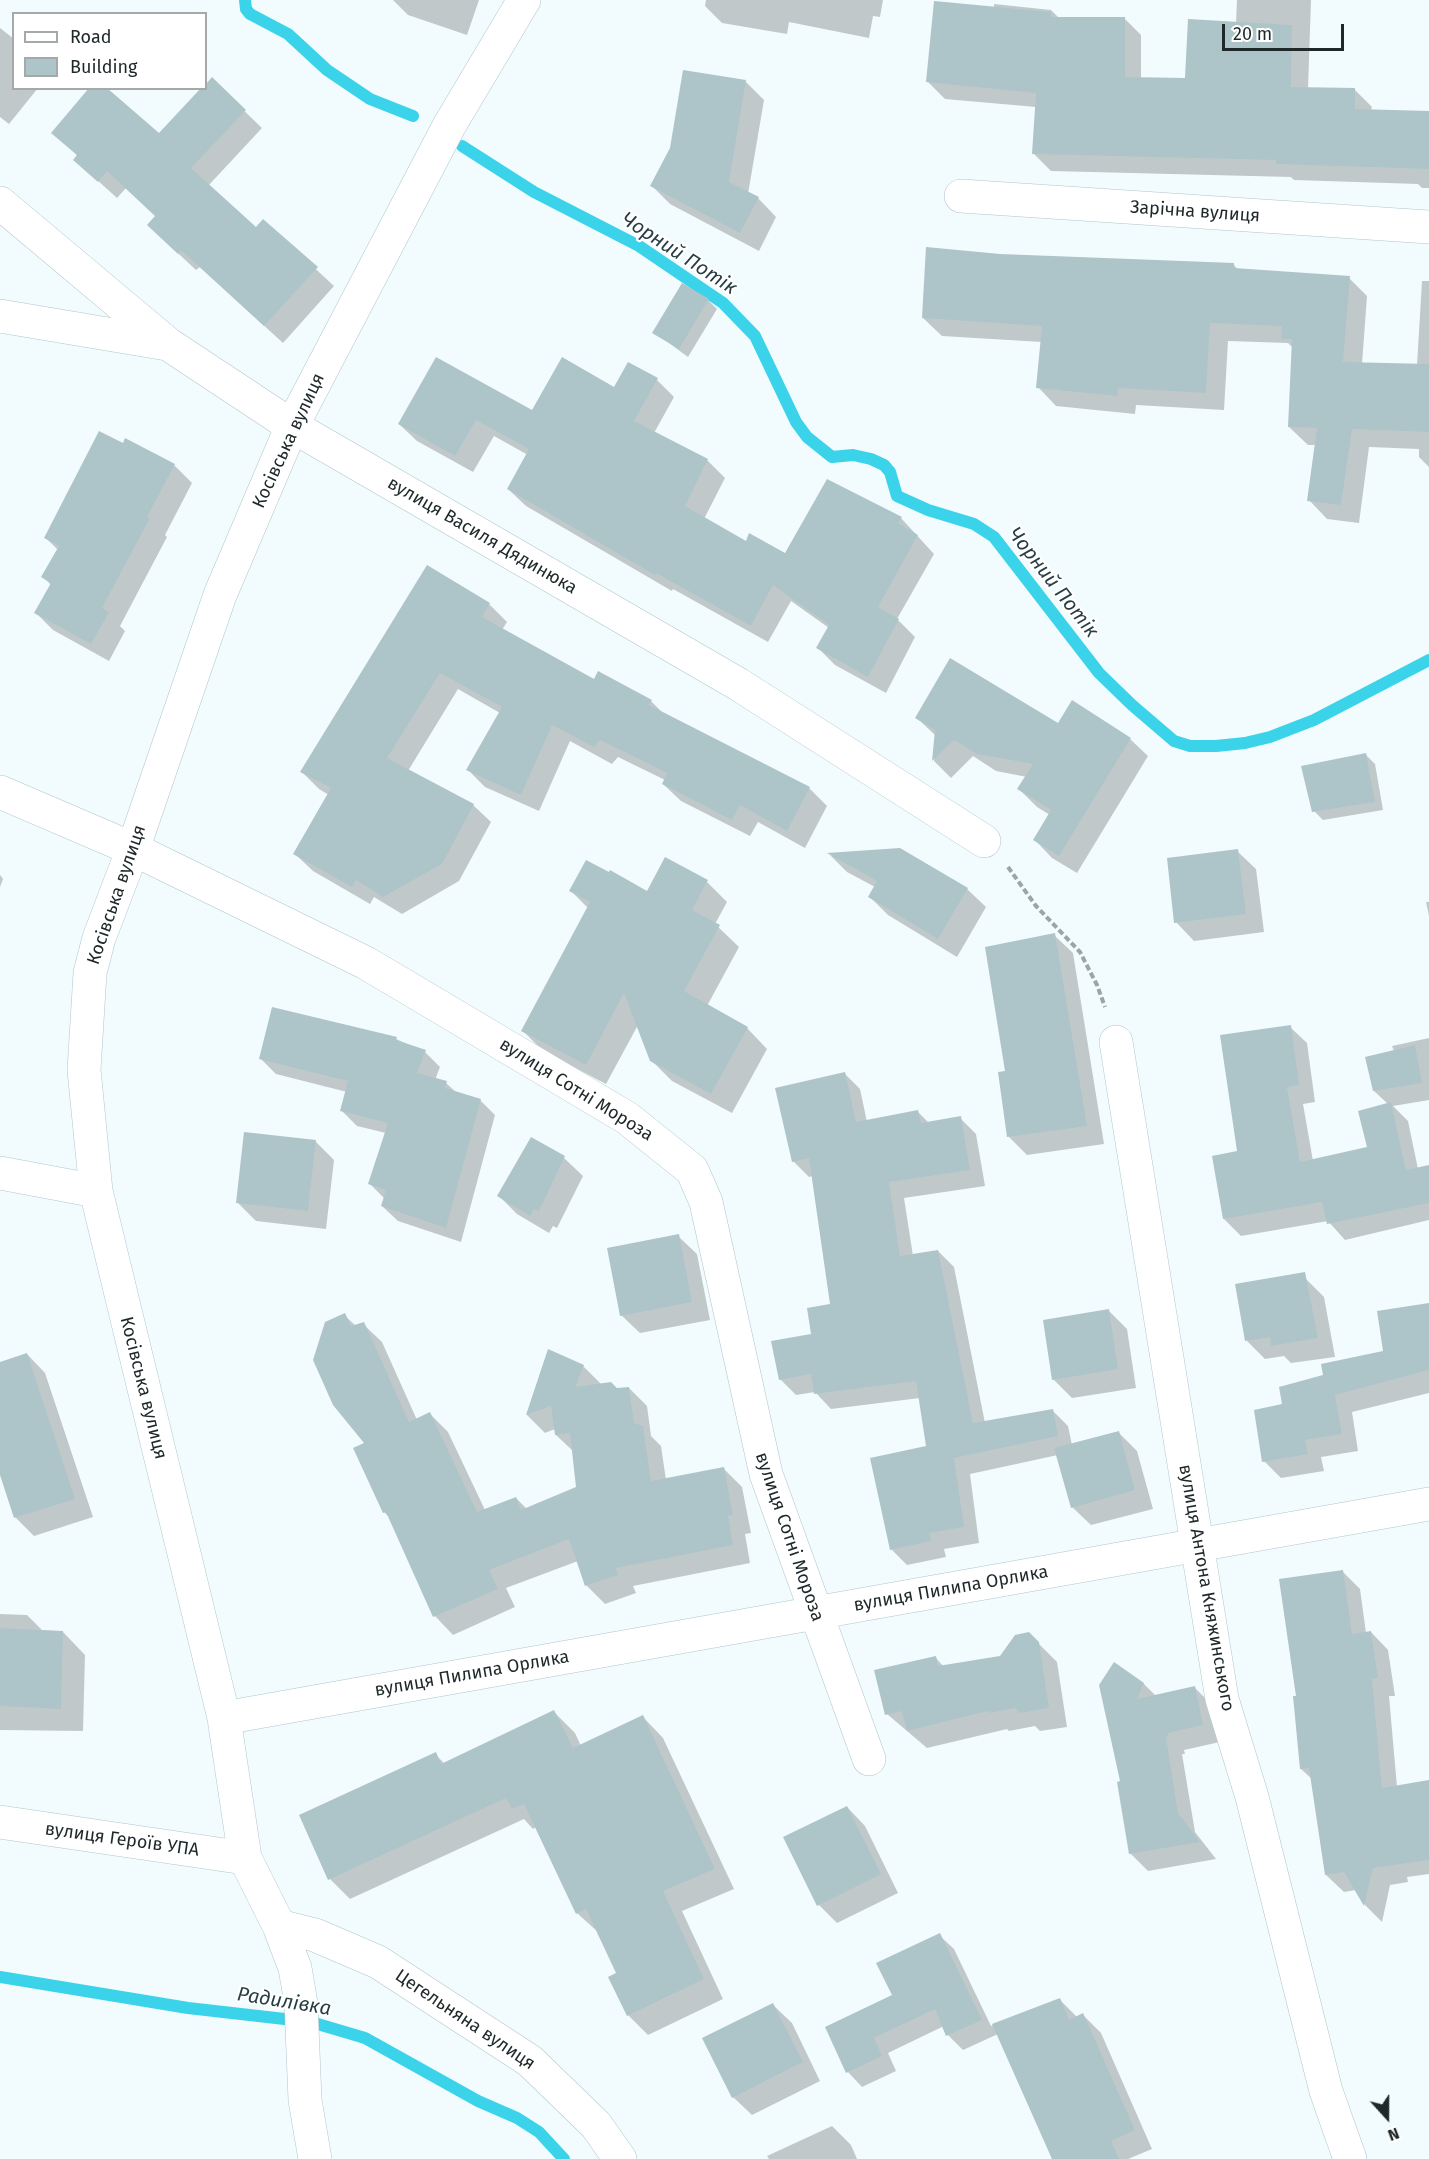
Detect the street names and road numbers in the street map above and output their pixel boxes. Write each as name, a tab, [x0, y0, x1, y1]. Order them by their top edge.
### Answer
street label: Зарічна вулиця	[1129, 197, 1261, 227]
street label: Косівська вулиця	[248, 370, 330, 512]
street label: вулиця Василя Дядинюка	[383, 473, 581, 599]
street label: Косівська вулиця	[83, 822, 151, 968]
street label: вулиця Сотні Мороза	[495, 1034, 657, 1146]
street label: Косівська вулиця	[115, 1314, 171, 1462]
street label: вулиця Сотні Мороза	[750, 1450, 828, 1624]
street label: вулиця Антона Княжинського	[1174, 1463, 1238, 1713]
street label: вулиця Пилипа Орлика	[852, 1561, 1050, 1617]
street label: вулиця Пилипа Орлика	[373, 1646, 571, 1702]
street label: вулиця Героїв УПА	[44, 1818, 200, 1862]
street label: Цегельняна вулиця	[391, 1965, 539, 2075]

